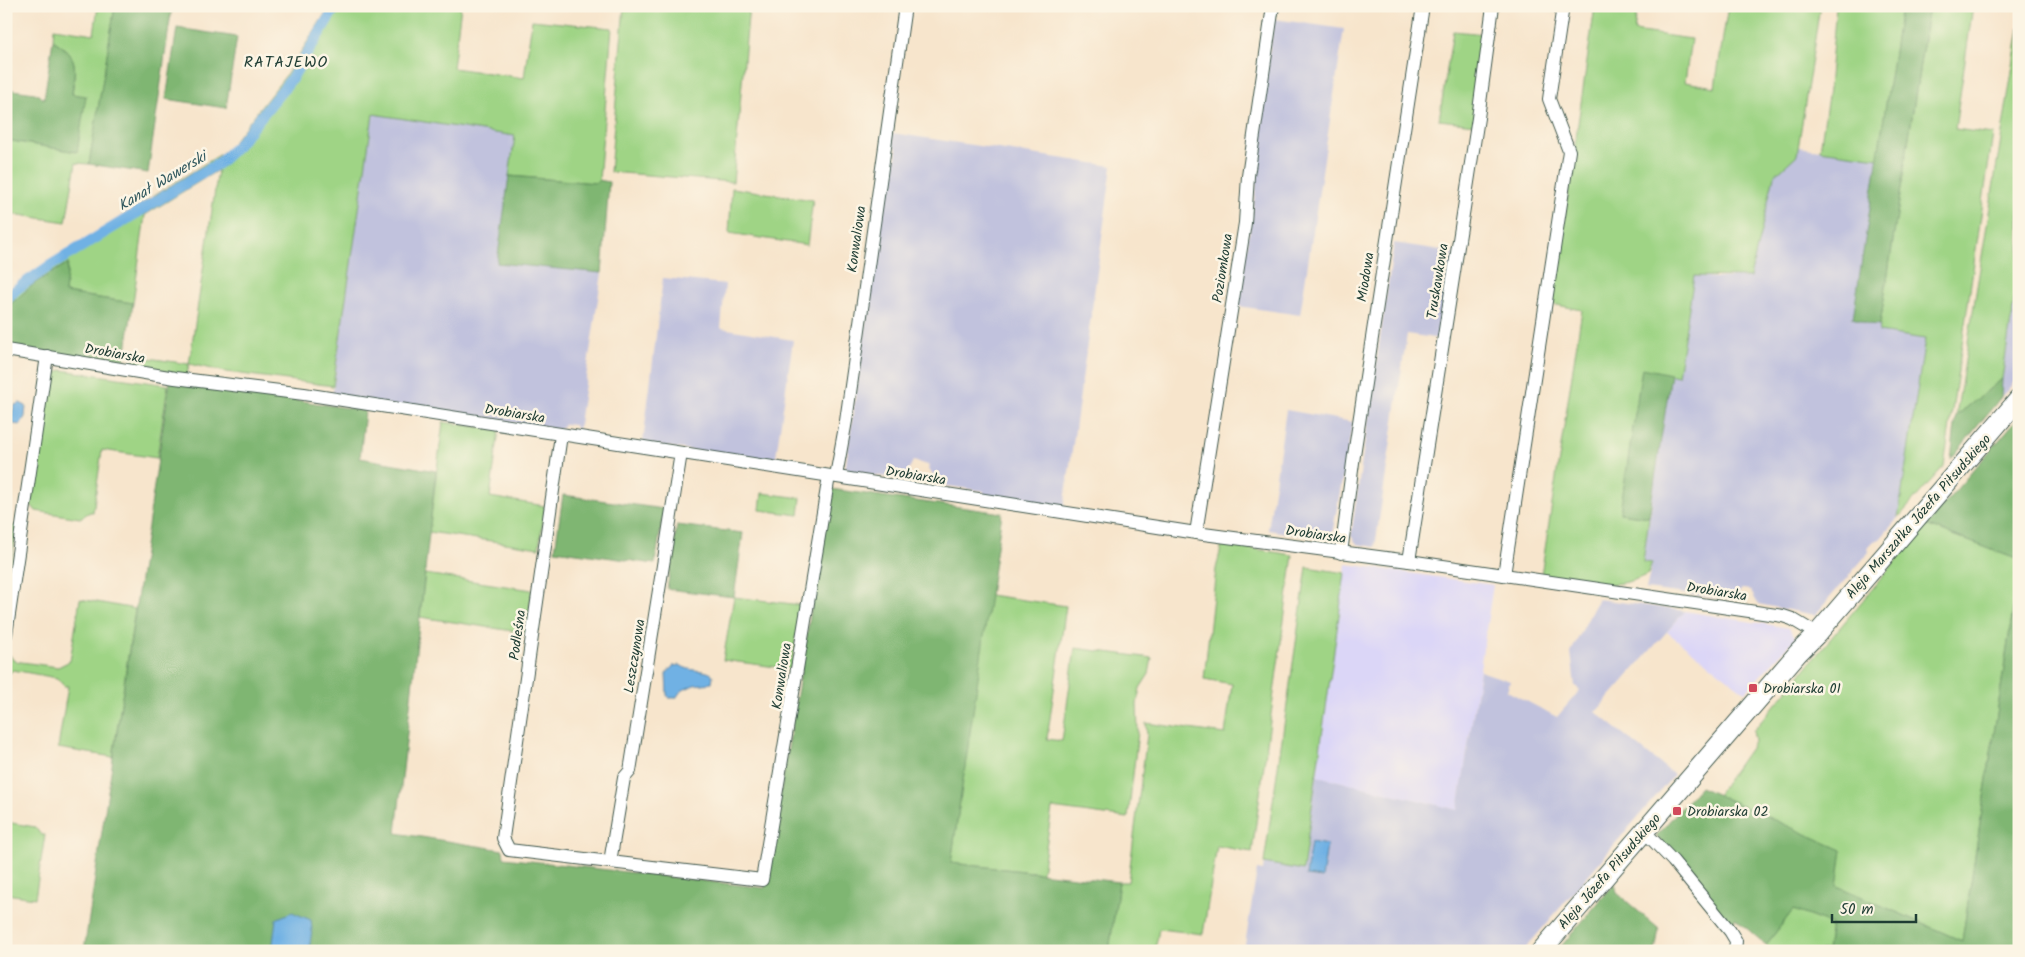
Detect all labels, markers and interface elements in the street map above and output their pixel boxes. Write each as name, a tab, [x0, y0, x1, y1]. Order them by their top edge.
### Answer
district label: RATAJEWO	[244, 50, 328, 75]
water label: Kanał Wawerski	[113, 144, 214, 218]
street label: Konwaliowa	[841, 204, 873, 274]
street label: Poziomkowa	[1207, 232, 1239, 304]
street label: Truskawkowa	[1421, 242, 1455, 321]
street label: Miodowa	[1351, 251, 1381, 304]
street label: Drobiarska	[83, 338, 147, 370]
street label: Drobiarska	[483, 398, 547, 430]
street label: Aleja Marszałka Józefa Piłsudskiego	[1841, 429, 1997, 604]
street label: Drobiarska	[884, 460, 948, 492]
street label: Drobiarska	[1284, 520, 1348, 550]
street label: Drobiarska	[1685, 576, 1749, 608]
street label: Podleśna	[504, 609, 532, 662]
street label: Leszczynowa	[618, 617, 652, 695]
street label: Konwaliowa	[766, 641, 798, 711]
place label: Drobiarska 01	[1763, 678, 1841, 700]
marker: Drobiarska 01	[1747, 682, 1759, 694]
place label: Drobiarska 02	[1687, 801, 1769, 823]
marker: Drobiarska 02	[1671, 805, 1683, 817]
street label: Aleja Józefa Piłsudskiego	[1553, 809, 1666, 935]
scale bar	[1832, 892, 1916, 924]
text: 50 m	[1840, 898, 1874, 922]

